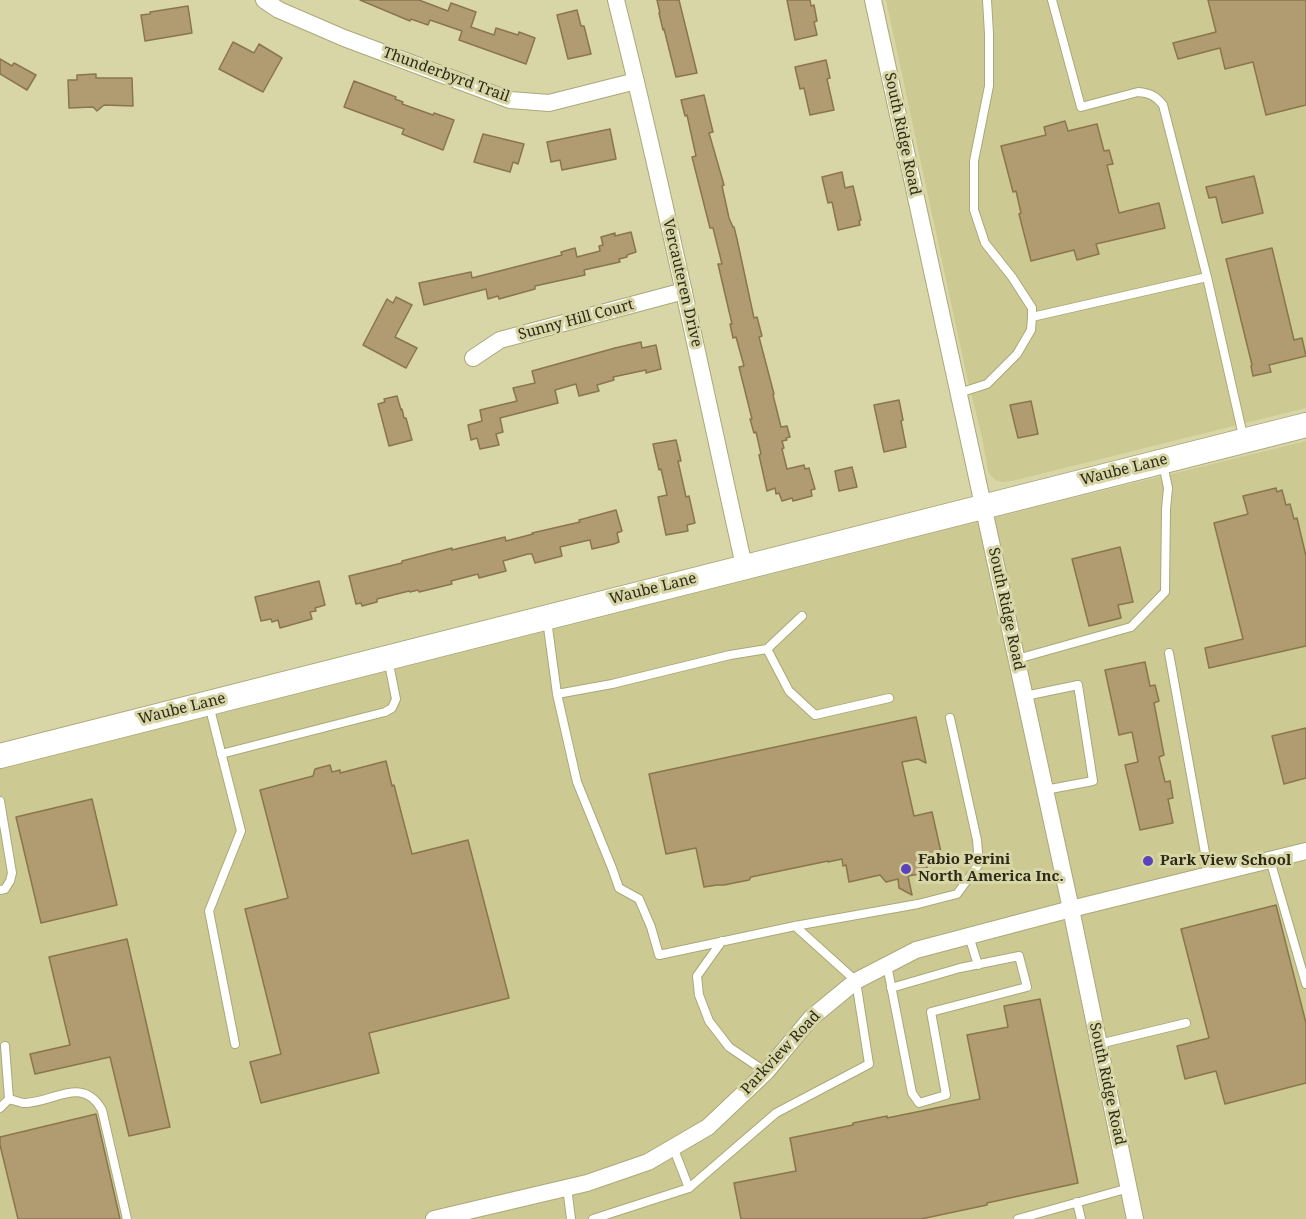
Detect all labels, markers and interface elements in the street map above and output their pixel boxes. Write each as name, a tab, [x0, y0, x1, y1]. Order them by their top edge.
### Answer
street label: Thunderbyrd Trail	[380, 44, 512, 106]
street label: South Ridge Road	[880, 71, 924, 197]
street label: Vercauteren Drive	[658, 217, 706, 349]
street label: Sunny Hill Court	[516, 296, 636, 344]
street label: Waube Lane	[1079, 450, 1169, 490]
street label: South Ridge Road	[984, 546, 1028, 672]
street label: Waube Lane	[608, 569, 698, 609]
street label: Waube Lane	[137, 689, 227, 729]
place label: Fabio Perini North America Inc.	[918, 851, 1064, 886]
place label: Park View School	[1160, 852, 1291, 870]
marker: Park View School	[1141, 854, 1155, 868]
marker: Fabio Perini North America Inc.	[899, 862, 913, 876]
street label: Parkview Road	[738, 1007, 824, 1099]
street label: South Ridge Road	[1085, 1021, 1129, 1147]

